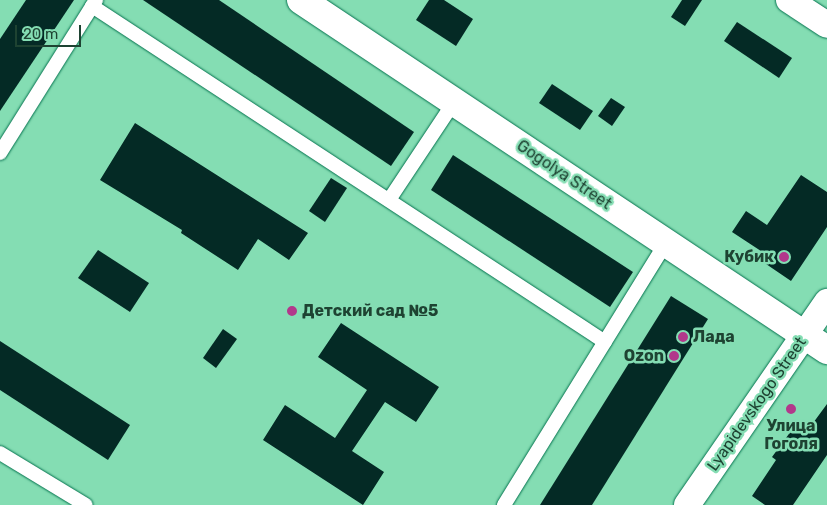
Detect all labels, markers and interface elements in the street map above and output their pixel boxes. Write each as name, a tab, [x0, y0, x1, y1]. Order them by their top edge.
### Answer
scale bar	[18, 15, 84, 47]
text: 20 m	[23, 25, 58, 43]
street label: Gogolya Street	[513, 136, 615, 214]
place label: Кубик	[724, 247, 774, 267]
marker: Кубик	[778, 251, 790, 263]
place label: Детский сад №5	[302, 301, 438, 321]
marker: Детский сад №5	[286, 305, 298, 317]
place label: Лада	[693, 327, 735, 347]
marker: Лада	[677, 331, 689, 343]
street label: Lyapidevskogo Street	[703, 333, 811, 475]
place label: Ozon	[624, 346, 664, 366]
marker: Ozon	[668, 350, 680, 362]
marker: Улица Гоголя	[785, 403, 797, 415]
place label: Улица Гоголя	[764, 416, 818, 454]

